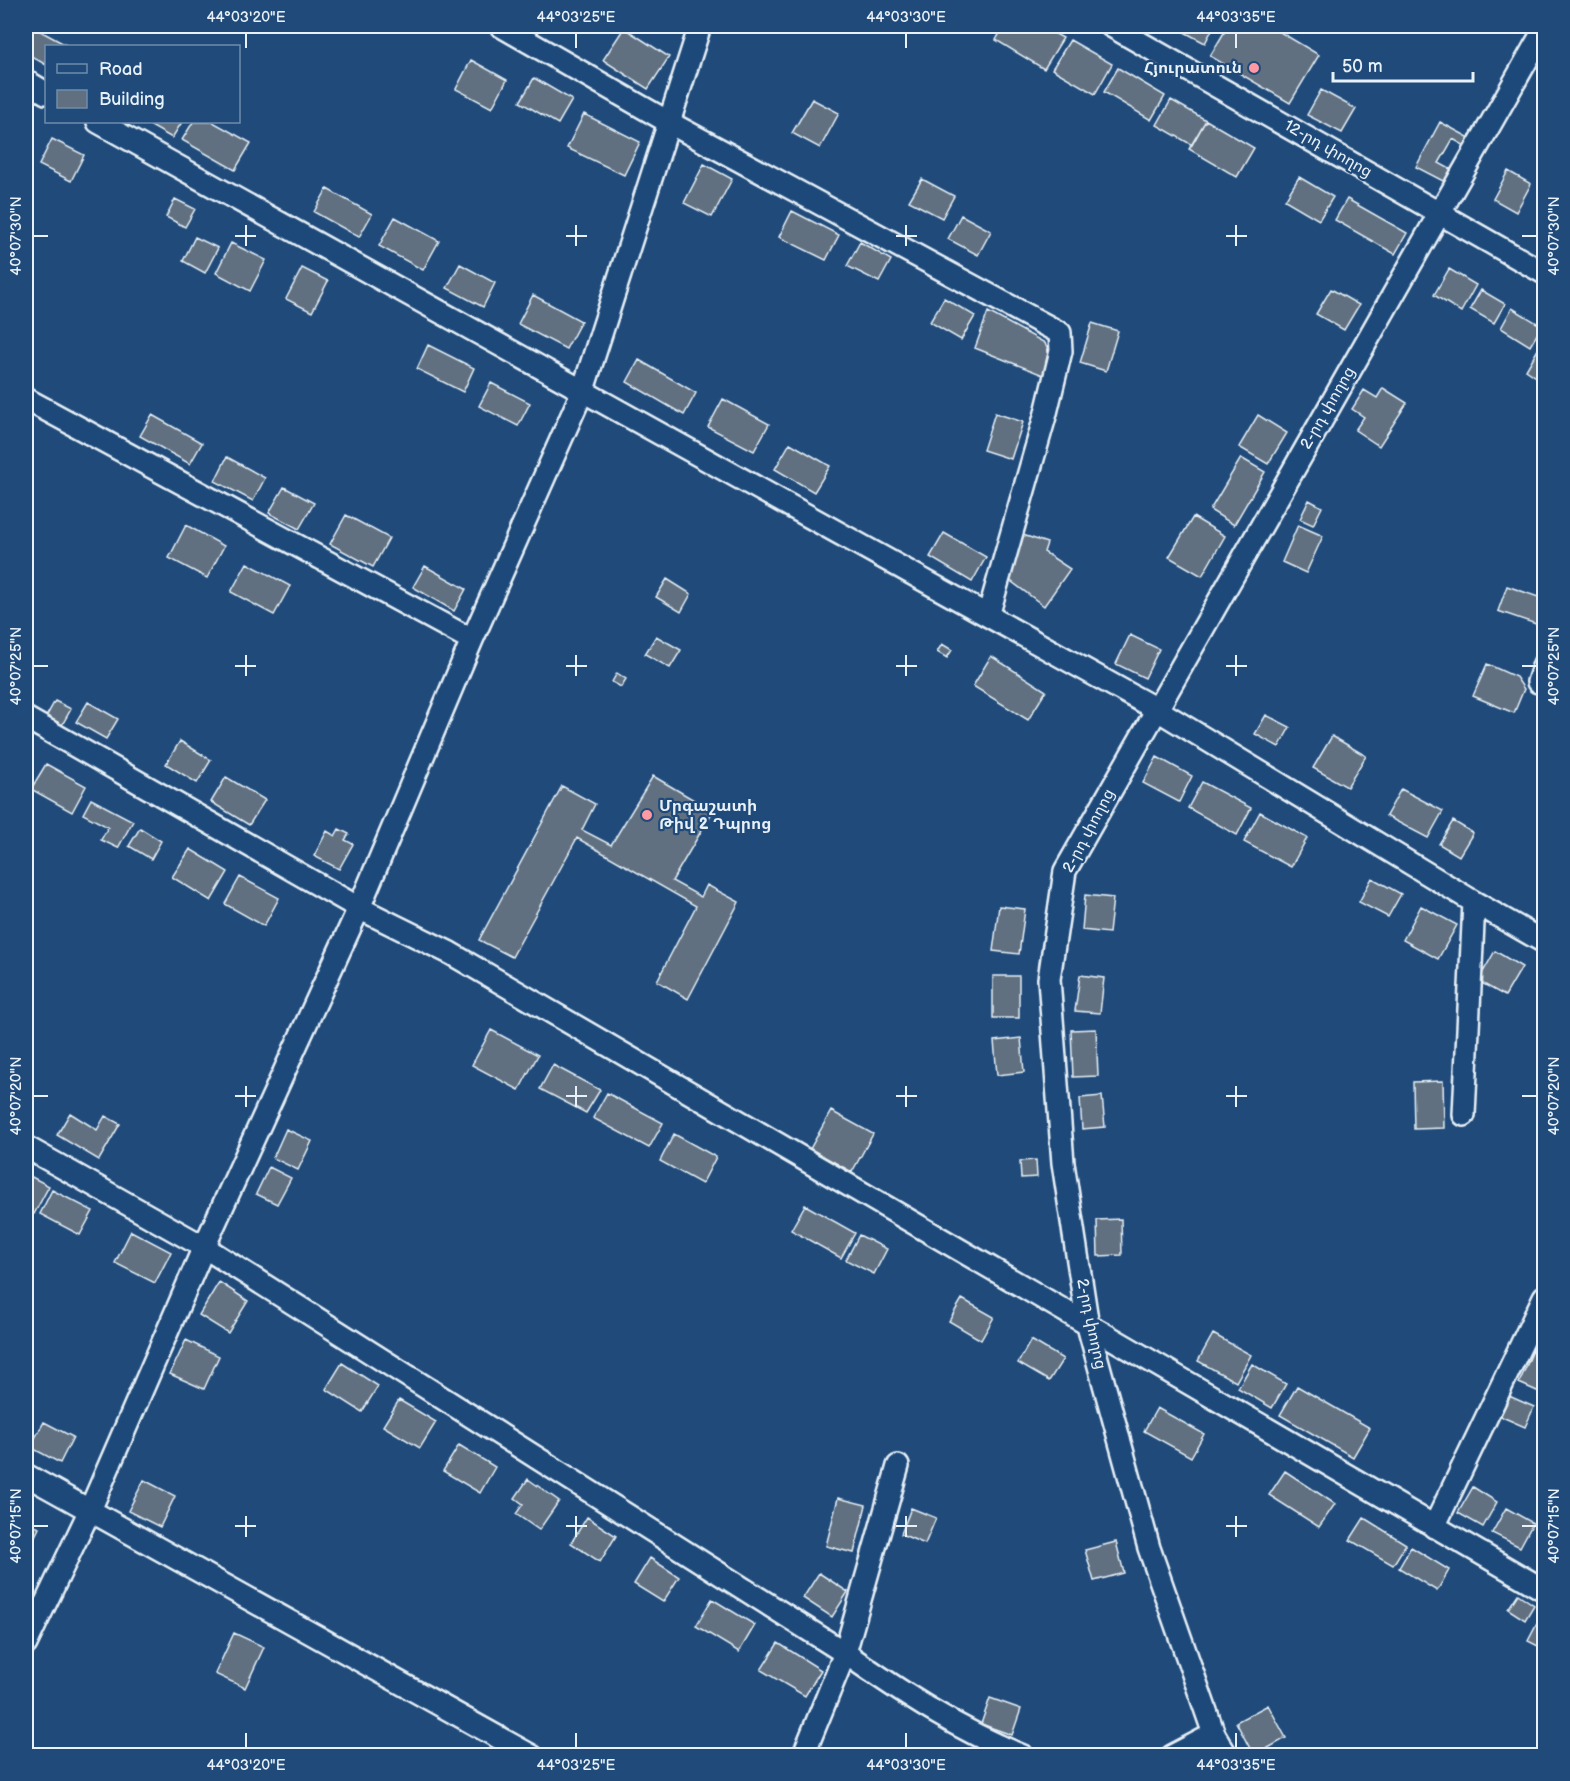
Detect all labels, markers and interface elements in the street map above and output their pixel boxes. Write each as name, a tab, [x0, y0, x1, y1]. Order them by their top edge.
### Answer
text: 44°03'20"E	[206, 8, 286, 27]
text: 44°03'25"E	[537, 8, 616, 27]
text: 44°03'30"E	[866, 8, 946, 27]
text: 44°03'35"E	[1196, 8, 1276, 27]
legend	[45, 45, 240, 123]
scale bar	[1333, 45, 1472, 83]
text: 50 m	[1342, 56, 1383, 77]
text: Road	[99, 59, 143, 80]
place label: Հյուրատուն	[1144, 59, 1242, 78]
marker: Հյուրատուն	[1247, 61, 1261, 75]
text: Building	[99, 89, 165, 110]
street label: 12-րդ փողոց	[1281, 116, 1375, 182]
text: 40°07'30"N	[7, 196, 26, 276]
text: 40°07'30"N	[1545, 196, 1564, 276]
street label: 2-րդ փողոց	[1297, 363, 1359, 453]
text: 40°07'25"N	[7, 627, 26, 705]
text: 40°07'25"N	[1545, 627, 1564, 705]
street label: 2-րդ փողոց	[1059, 786, 1119, 876]
place label: Մրգաշատի Թիվ 2 Դպրոց	[659, 797, 771, 834]
marker: Մրգաշատի Թիվ 2 Դպրոց	[640, 808, 654, 822]
text: 40°07'20"N	[7, 1057, 26, 1135]
text: 40°07'20"N	[1545, 1057, 1564, 1135]
street label: 2-րդ փողոց	[1072, 1277, 1110, 1371]
text: 40°07'15"N	[7, 1488, 26, 1564]
text: 40°07'15"N	[1545, 1488, 1564, 1564]
text: 44°03'20"E	[206, 1756, 286, 1775]
text: 44°03'25"E	[537, 1756, 616, 1775]
text: 44°03'30"E	[866, 1756, 946, 1775]
text: 44°03'35"E	[1196, 1756, 1276, 1775]

